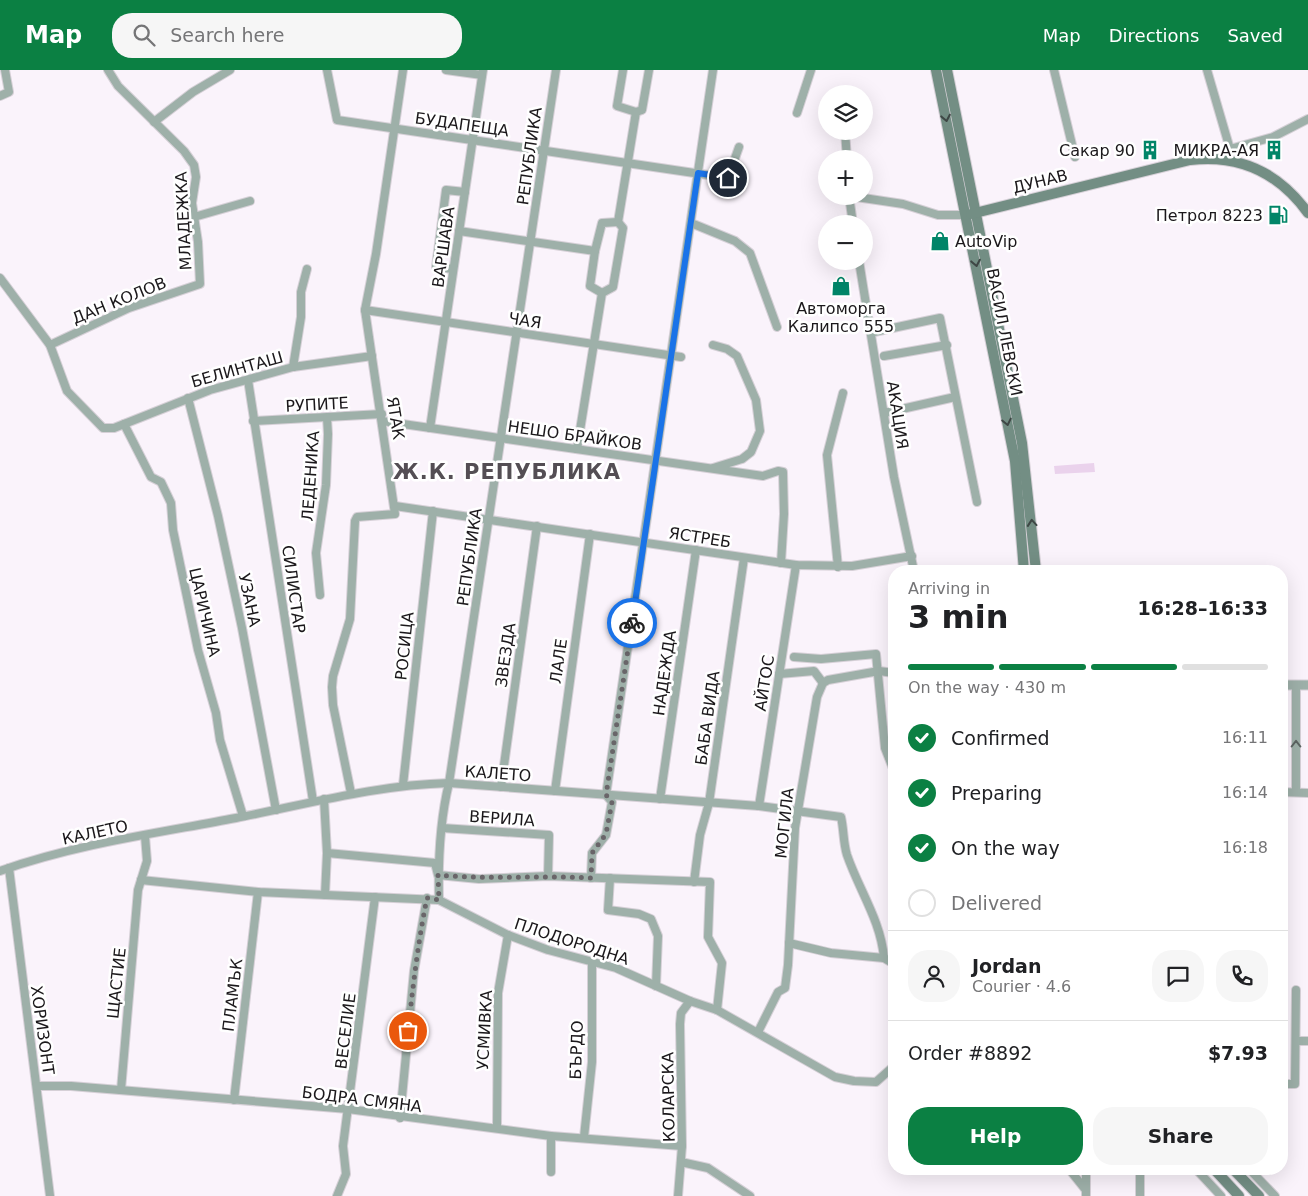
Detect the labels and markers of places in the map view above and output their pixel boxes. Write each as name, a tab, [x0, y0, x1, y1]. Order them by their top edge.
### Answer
building icon: Сакар 90	[1139, 139, 1161, 161]
building icon: МИКРА-АЯ	[1263, 139, 1285, 161]
place label: Сакар 90	[1059, 141, 1135, 160]
place label: МИКРА-АЯ	[1173, 141, 1259, 160]
pin	[707, 157, 749, 199]
fuel station icon: Петрол 8223	[1267, 204, 1289, 226]
place label: Петрол 8223	[1156, 206, 1263, 225]
shop icon: AutoVip	[929, 230, 951, 252]
place label: AutoVip	[955, 232, 1017, 251]
shop icon: Автоморга Калипсо 555	[830, 275, 852, 297]
place label: Автоморга Калипсо 555	[788, 299, 894, 336]
pin	[387, 1010, 429, 1052]

